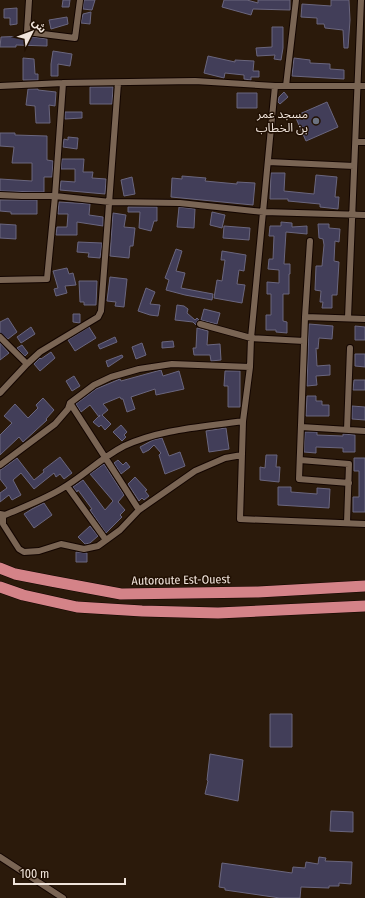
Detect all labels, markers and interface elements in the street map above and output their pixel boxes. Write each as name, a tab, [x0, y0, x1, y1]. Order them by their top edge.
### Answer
north arrow	[12, 12, 52, 52]
text: ش	[29, 16, 49, 36]
place label: مسجد عمر بن الخطاب	[256, 107, 308, 135]
marker: مسجد عمر بن الخطاب	[311, 116, 321, 126]
street label: Autoroute Est-Ouest	[131, 572, 231, 588]
scale bar	[14, 860, 125, 886]
text: 100 m	[20, 867, 49, 881]

